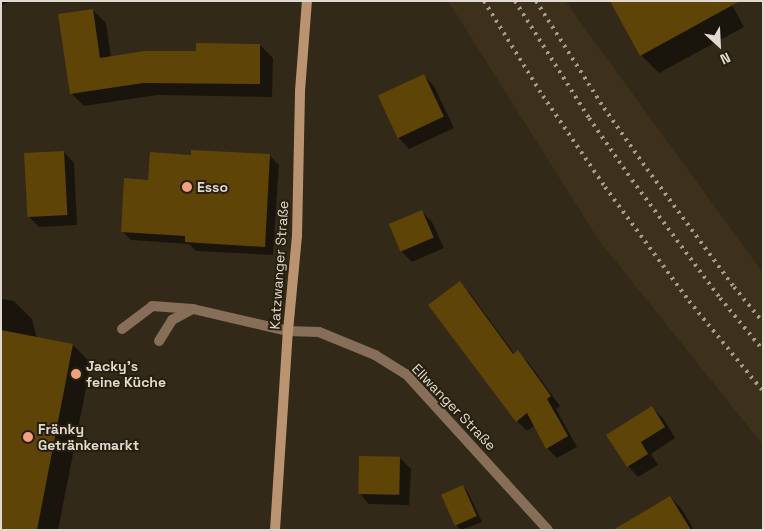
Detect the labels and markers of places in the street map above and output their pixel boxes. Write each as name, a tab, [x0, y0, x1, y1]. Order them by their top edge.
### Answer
place label: Esso	[197, 179, 228, 195]
marker: Esso	[181, 181, 193, 193]
place label: Jacky's feine Küche	[86, 358, 166, 391]
marker: Jacky's feine Küche	[70, 368, 82, 380]
place label: Fränky Getränkemarkt	[38, 421, 139, 454]
marker: Fränky Getränkemarkt	[22, 431, 34, 443]

